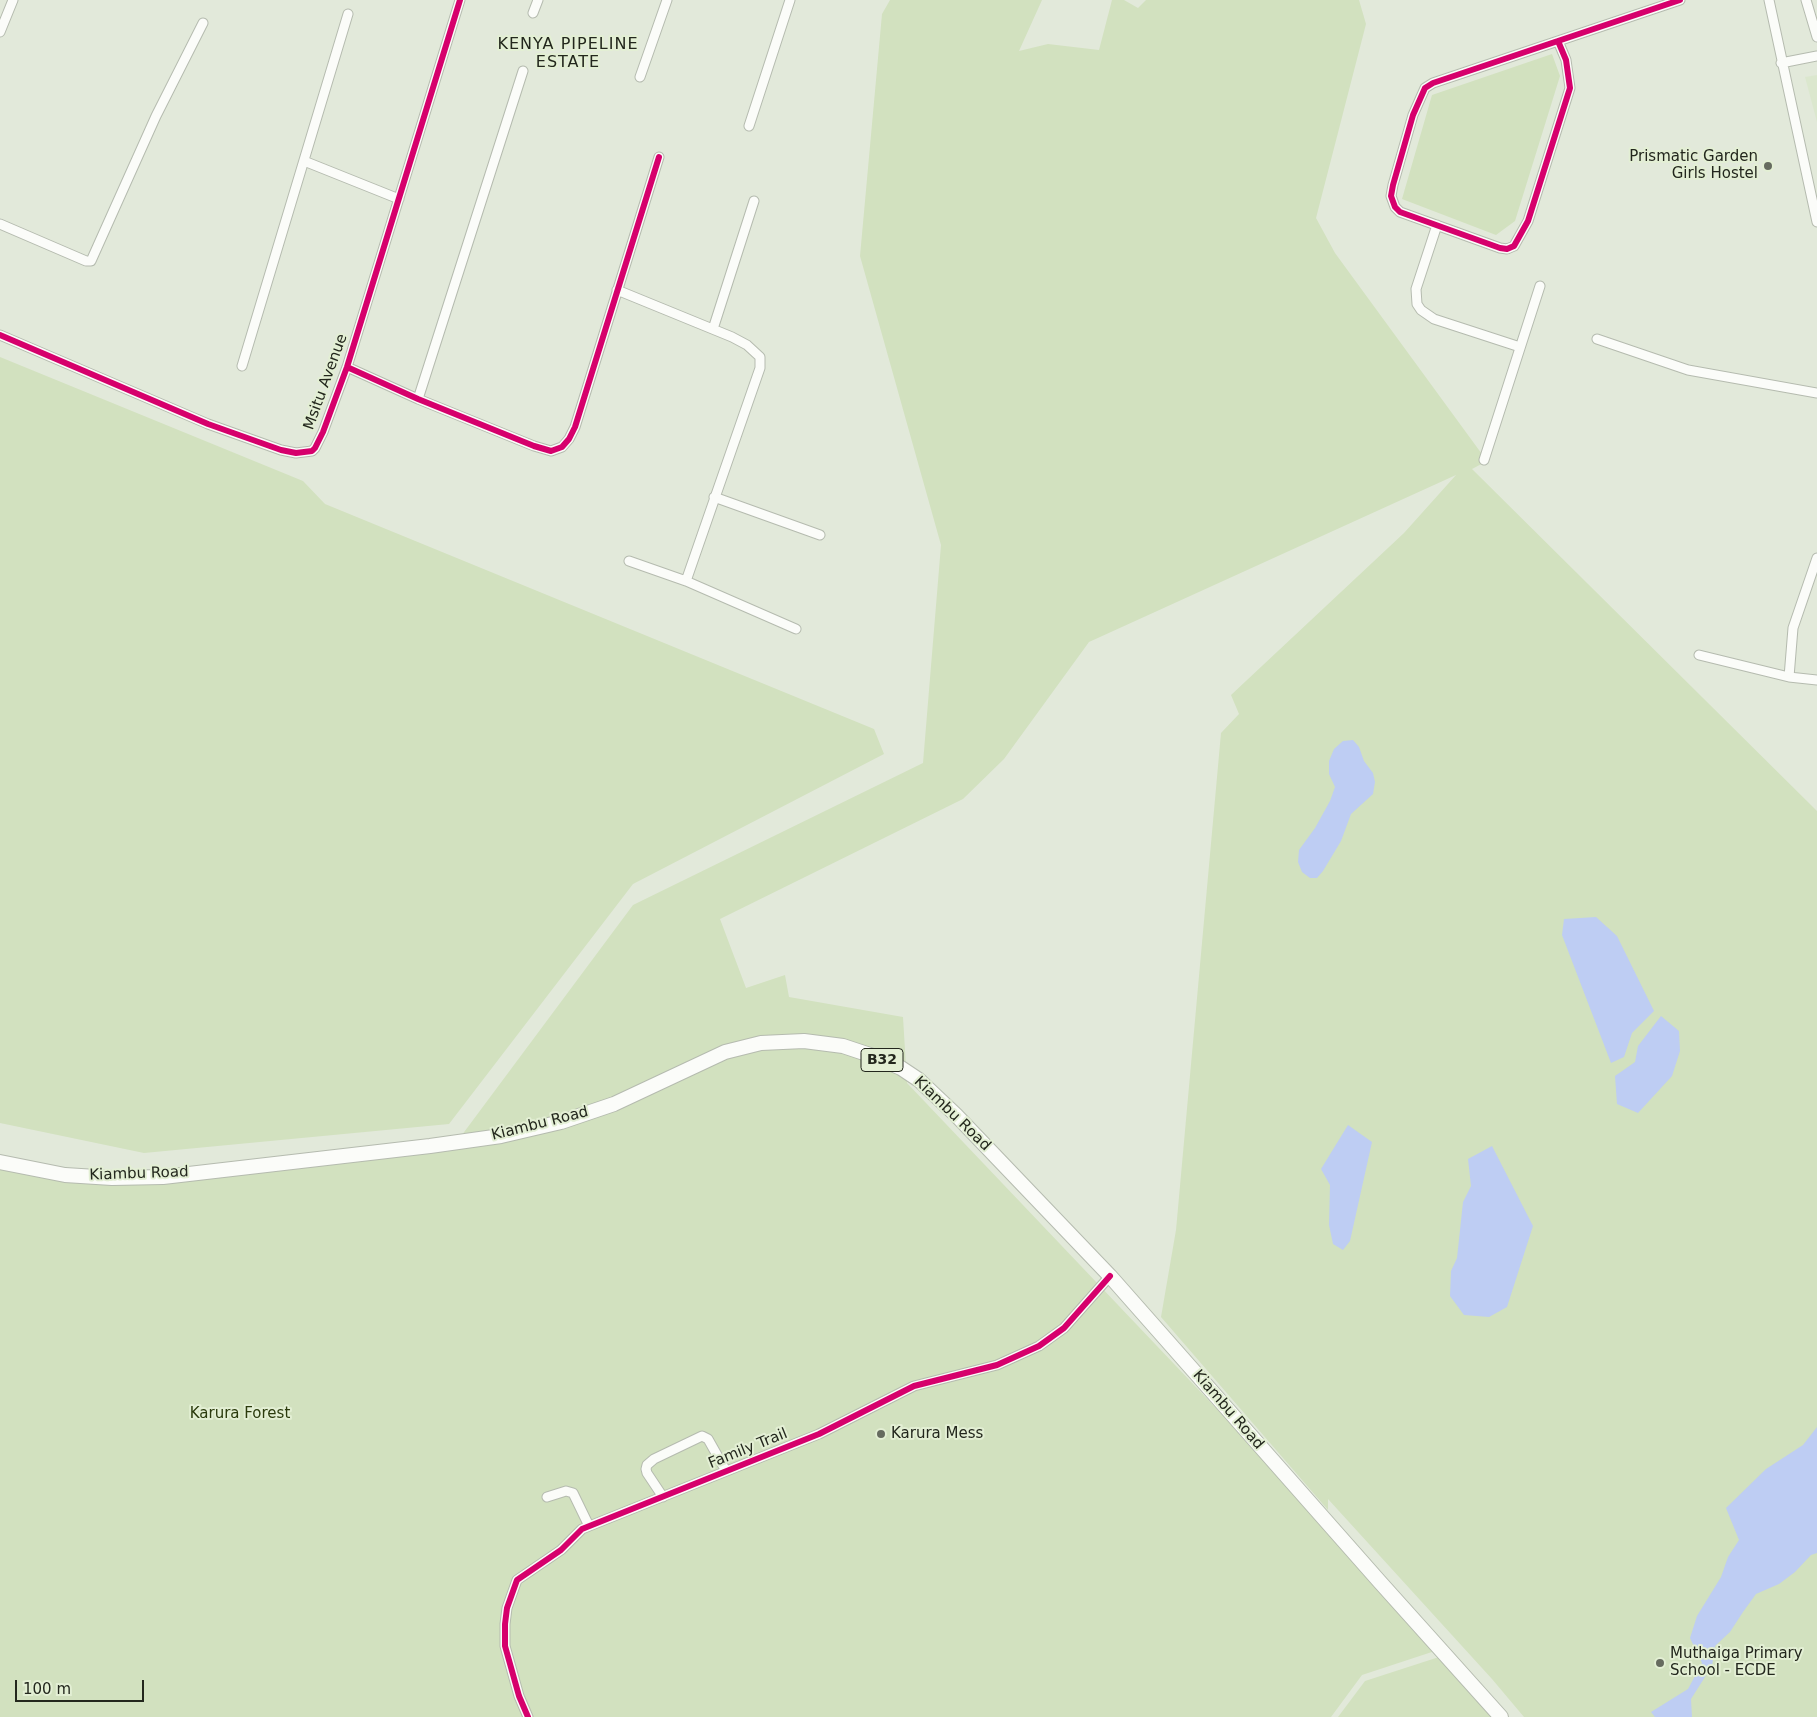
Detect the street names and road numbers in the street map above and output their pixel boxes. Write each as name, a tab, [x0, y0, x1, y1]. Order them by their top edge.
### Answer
street label: Msitu Avenue	[300, 332, 352, 432]
road number: B32	[861, 1048, 903, 1072]
street label: Kiambu Road	[910, 1073, 994, 1155]
street label: Kiambu Road	[490, 1103, 590, 1145]
street label: Kiambu Road	[89, 1163, 189, 1185]
street label: Kiambu Road	[1189, 1367, 1267, 1453]
street label: Family Trail	[706, 1425, 790, 1473]

